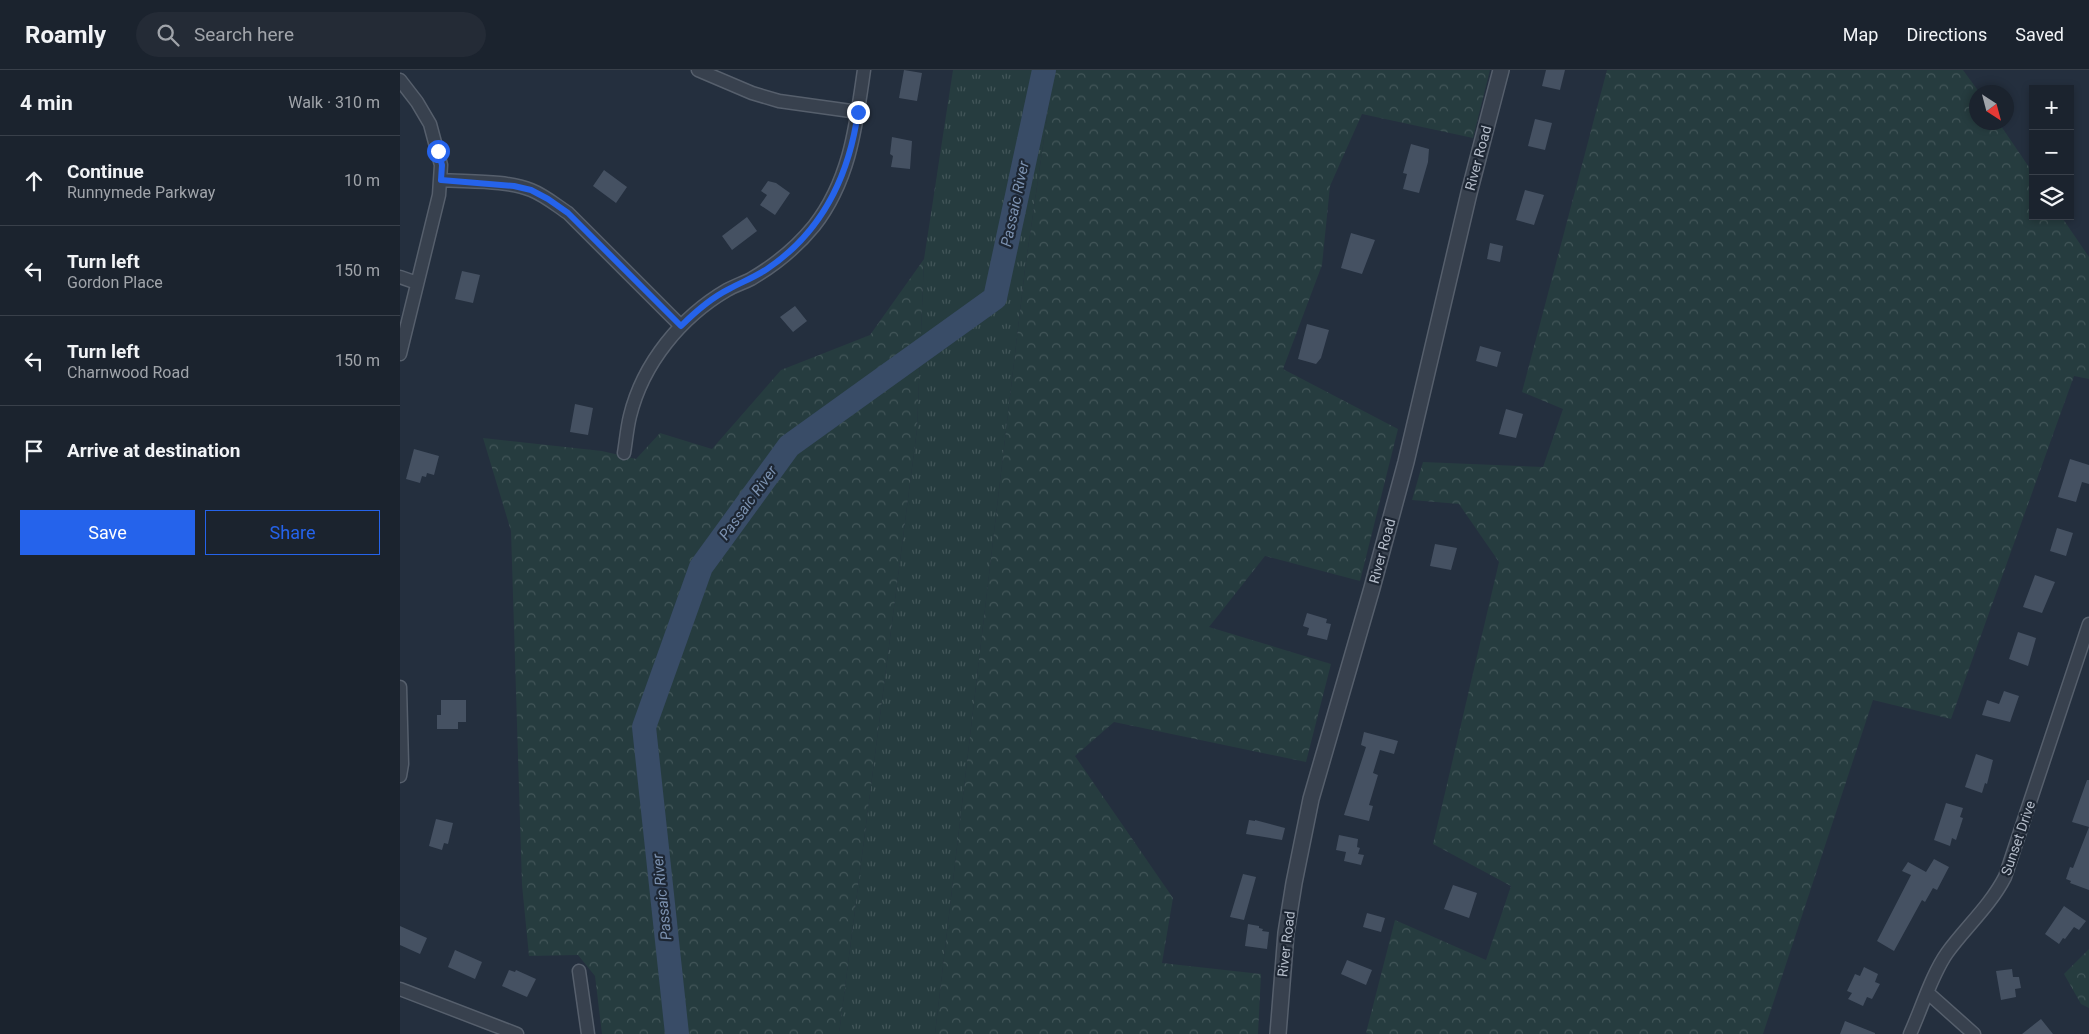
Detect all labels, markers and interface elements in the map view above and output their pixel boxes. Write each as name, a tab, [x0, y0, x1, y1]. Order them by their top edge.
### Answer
search box	[136, 12, 486, 57]
text: Roamly	[25, 21, 106, 49]
icon: search	[154, 21, 182, 49]
text: Search here	[194, 23, 294, 46]
text: Map	[1843, 24, 1878, 45]
text: Directions	[1906, 24, 1987, 45]
text: Saved	[2015, 24, 2064, 45]
north arrow	[1969, 85, 2014, 130]
map controls	[2029, 85, 2074, 220]
button: +	[2029, 85, 2074, 130]
text: 4 min	[20, 91, 73, 115]
text: Walk · 310 m	[288, 93, 380, 112]
route end	[847, 101, 870, 124]
street label: River Road	[1462, 124, 1494, 192]
button: −	[2029, 130, 2074, 175]
route start	[427, 140, 450, 163]
water label: Passaic River	[997, 159, 1033, 248]
text: Continue	[67, 160, 144, 183]
icon: ahead	[20, 167, 48, 195]
text: 10 m	[344, 171, 380, 190]
button: layers	[2029, 175, 2074, 220]
text: Runnymede Parkway	[67, 183, 215, 202]
text: Turn left	[67, 250, 140, 273]
icon: left	[20, 257, 48, 285]
text: 150 m	[335, 261, 380, 280]
text: Gordon Place	[67, 273, 163, 292]
text: Turn left	[67, 340, 140, 363]
icon: left	[20, 347, 48, 375]
text: 150 m	[335, 351, 380, 370]
text: Charnwood Road	[67, 363, 189, 382]
icon: arrive	[20, 437, 48, 465]
text: Arrive at destination	[67, 439, 240, 462]
water label: Passaic River	[715, 462, 781, 543]
button: Save	[20, 510, 195, 555]
button: Share	[205, 510, 380, 555]
street label: River Road	[1366, 517, 1398, 585]
street label: Sunset Drive	[1998, 799, 2038, 877]
water label: Passaic River	[648, 852, 675, 941]
street label: River Road	[1274, 910, 1298, 978]

